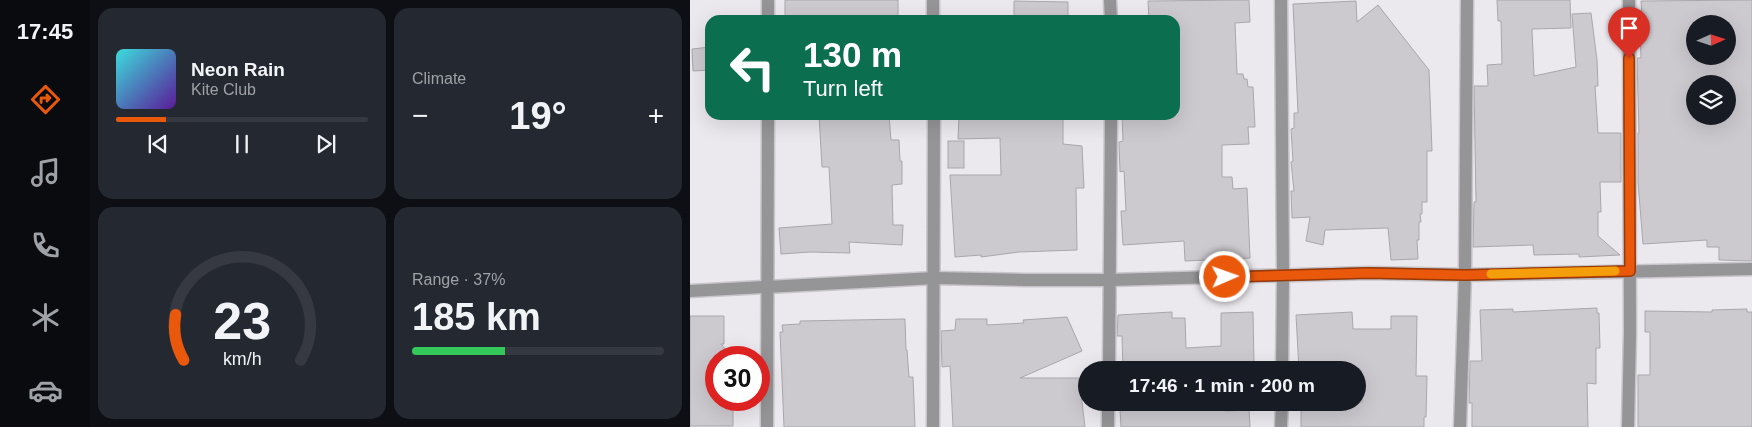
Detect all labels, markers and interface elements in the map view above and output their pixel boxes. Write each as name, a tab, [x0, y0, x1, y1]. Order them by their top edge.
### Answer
pin	[1608, 7, 1650, 58]
icon: arrive	[1615, 14, 1643, 42]
north arrow	[1686, 15, 1736, 65]
map controls	[1686, 15, 1736, 125]
text: 17:45	[17, 19, 73, 44]
icon: left	[720, 35, 785, 100]
text: 130 m	[803, 35, 902, 74]
text: Neon Rain	[191, 59, 285, 80]
text: Climate	[412, 70, 466, 87]
button: layers	[1686, 75, 1736, 125]
text: Turn left	[803, 76, 883, 101]
text: Kite Club	[191, 81, 256, 98]
icon: directions	[28, 82, 63, 117]
text: 19°	[509, 95, 567, 137]
text: −	[412, 100, 428, 131]
text: +	[648, 100, 664, 131]
icon: previous	[144, 130, 172, 158]
icon: pause	[228, 130, 256, 158]
icon: next	[312, 130, 340, 158]
icon: music	[28, 155, 63, 190]
icon: phone	[28, 228, 63, 263]
position arrow	[1198, 250, 1250, 302]
text: Range · 37%	[412, 271, 505, 288]
text: 23	[213, 292, 271, 350]
text: 185 km	[412, 296, 541, 338]
icon: climate	[28, 300, 63, 335]
speed limit sign: 30	[705, 346, 770, 411]
text: km/h	[223, 349, 261, 369]
icon: car	[28, 373, 63, 408]
text: 17:46 · 1 min · 200 m	[1129, 375, 1315, 396]

